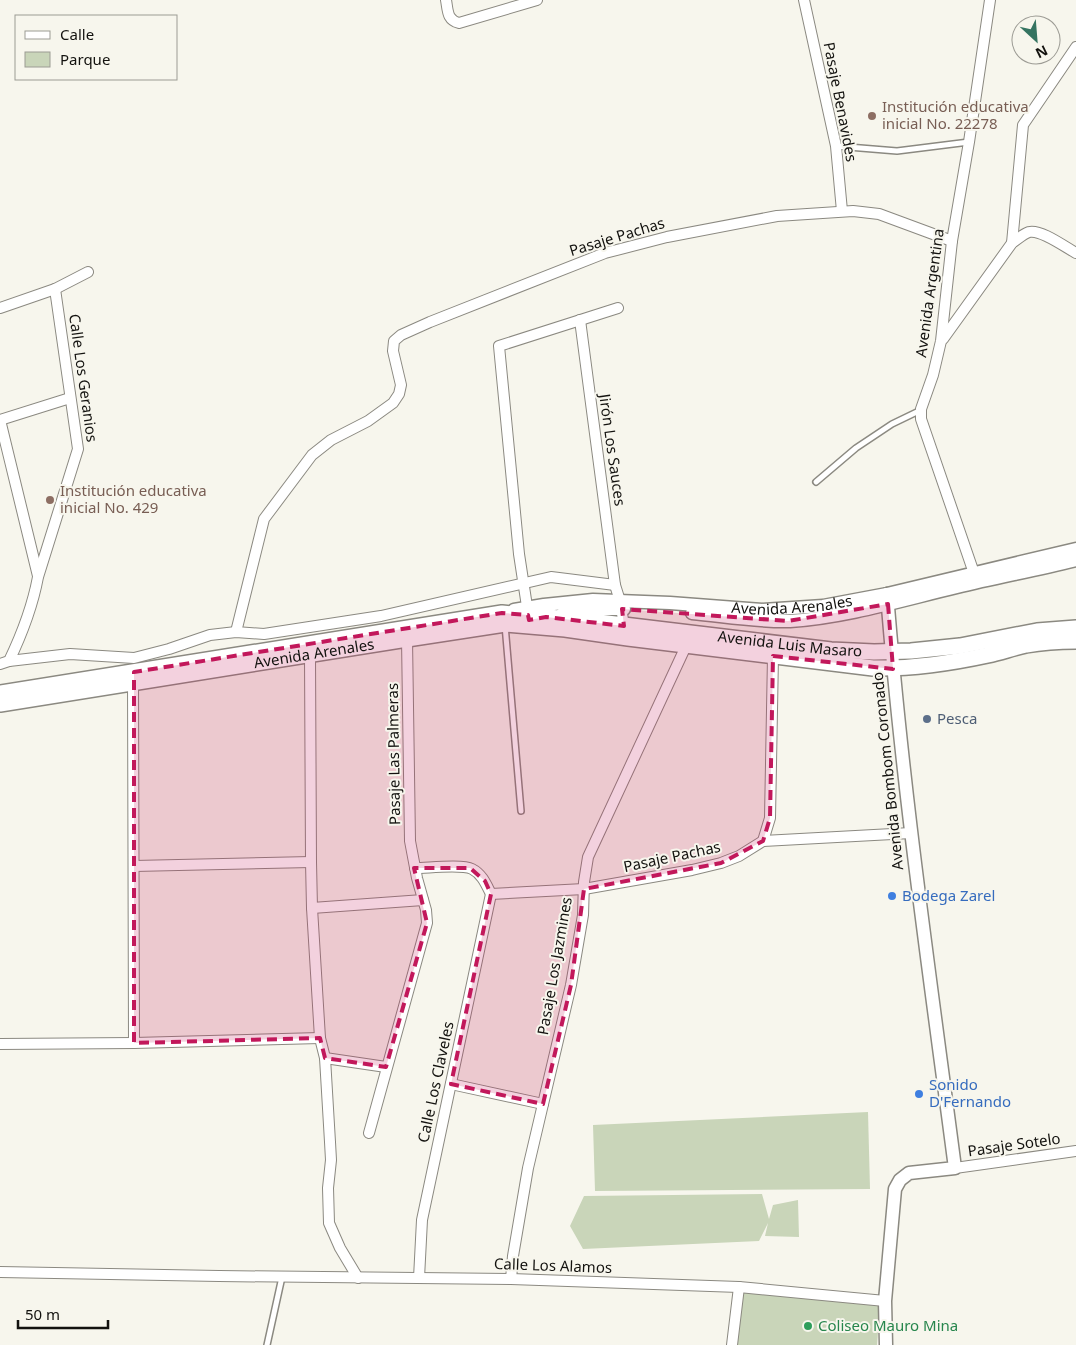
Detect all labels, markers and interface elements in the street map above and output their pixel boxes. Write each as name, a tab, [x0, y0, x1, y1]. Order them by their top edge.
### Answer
legend	[15, 15, 178, 80]
north arrow	[1011, 15, 1061, 65]
text: Calle	[60, 24, 94, 44]
street label: Pasaje Benavides	[820, 40, 862, 163]
text: N	[1033, 41, 1051, 63]
text: Parque	[60, 49, 110, 69]
place label: Institución educativa inicial No. 22278	[882, 96, 1029, 133]
marker: Institución educativa inicial No. 22278	[866, 110, 878, 122]
street label: Pasaje Pachas	[566, 212, 667, 260]
street label: Avenida Argentina	[910, 227, 948, 359]
street label: Calle Los Geranios	[65, 313, 103, 443]
street label: Jirón Los Sauces	[595, 391, 631, 507]
place label: Institución educativa inicial No. 429	[60, 480, 207, 517]
marker: Institución educativa inicial No. 429	[44, 494, 56, 506]
street label: Avenida Arenales	[731, 590, 854, 619]
street label: Avenida Luis Masaro	[717, 625, 863, 660]
street label: Avenida Arenales	[252, 633, 375, 672]
street label: Avenida Bombom Coronado	[867, 671, 907, 871]
street label: Pasaje Las Palmeras	[382, 683, 404, 825]
place label: Pesca	[937, 708, 977, 728]
marker: Pesca	[921, 713, 933, 725]
street label: Pasaje Pachas	[621, 836, 722, 876]
place label: Bodega Zarel	[902, 885, 995, 905]
marker: Bodega Zarel	[886, 890, 898, 902]
street label: Pasaje Los Jazmines	[532, 895, 576, 1036]
street label: Calle Los Claveles	[412, 1019, 458, 1144]
place label: Sonido D'Fernando	[929, 1074, 1011, 1111]
marker: Sonido D'Fernando	[913, 1088, 925, 1100]
street label: Pasaje Sotelo	[966, 1128, 1062, 1160]
street label: Calle Los Alamos	[494, 1253, 612, 1277]
scale bar	[18, 1298, 108, 1330]
text: 50 m	[25, 1304, 60, 1324]
place label: Coliseo Mauro Mina	[818, 1315, 958, 1335]
marker: Coliseo Mauro Mina	[802, 1320, 814, 1332]

